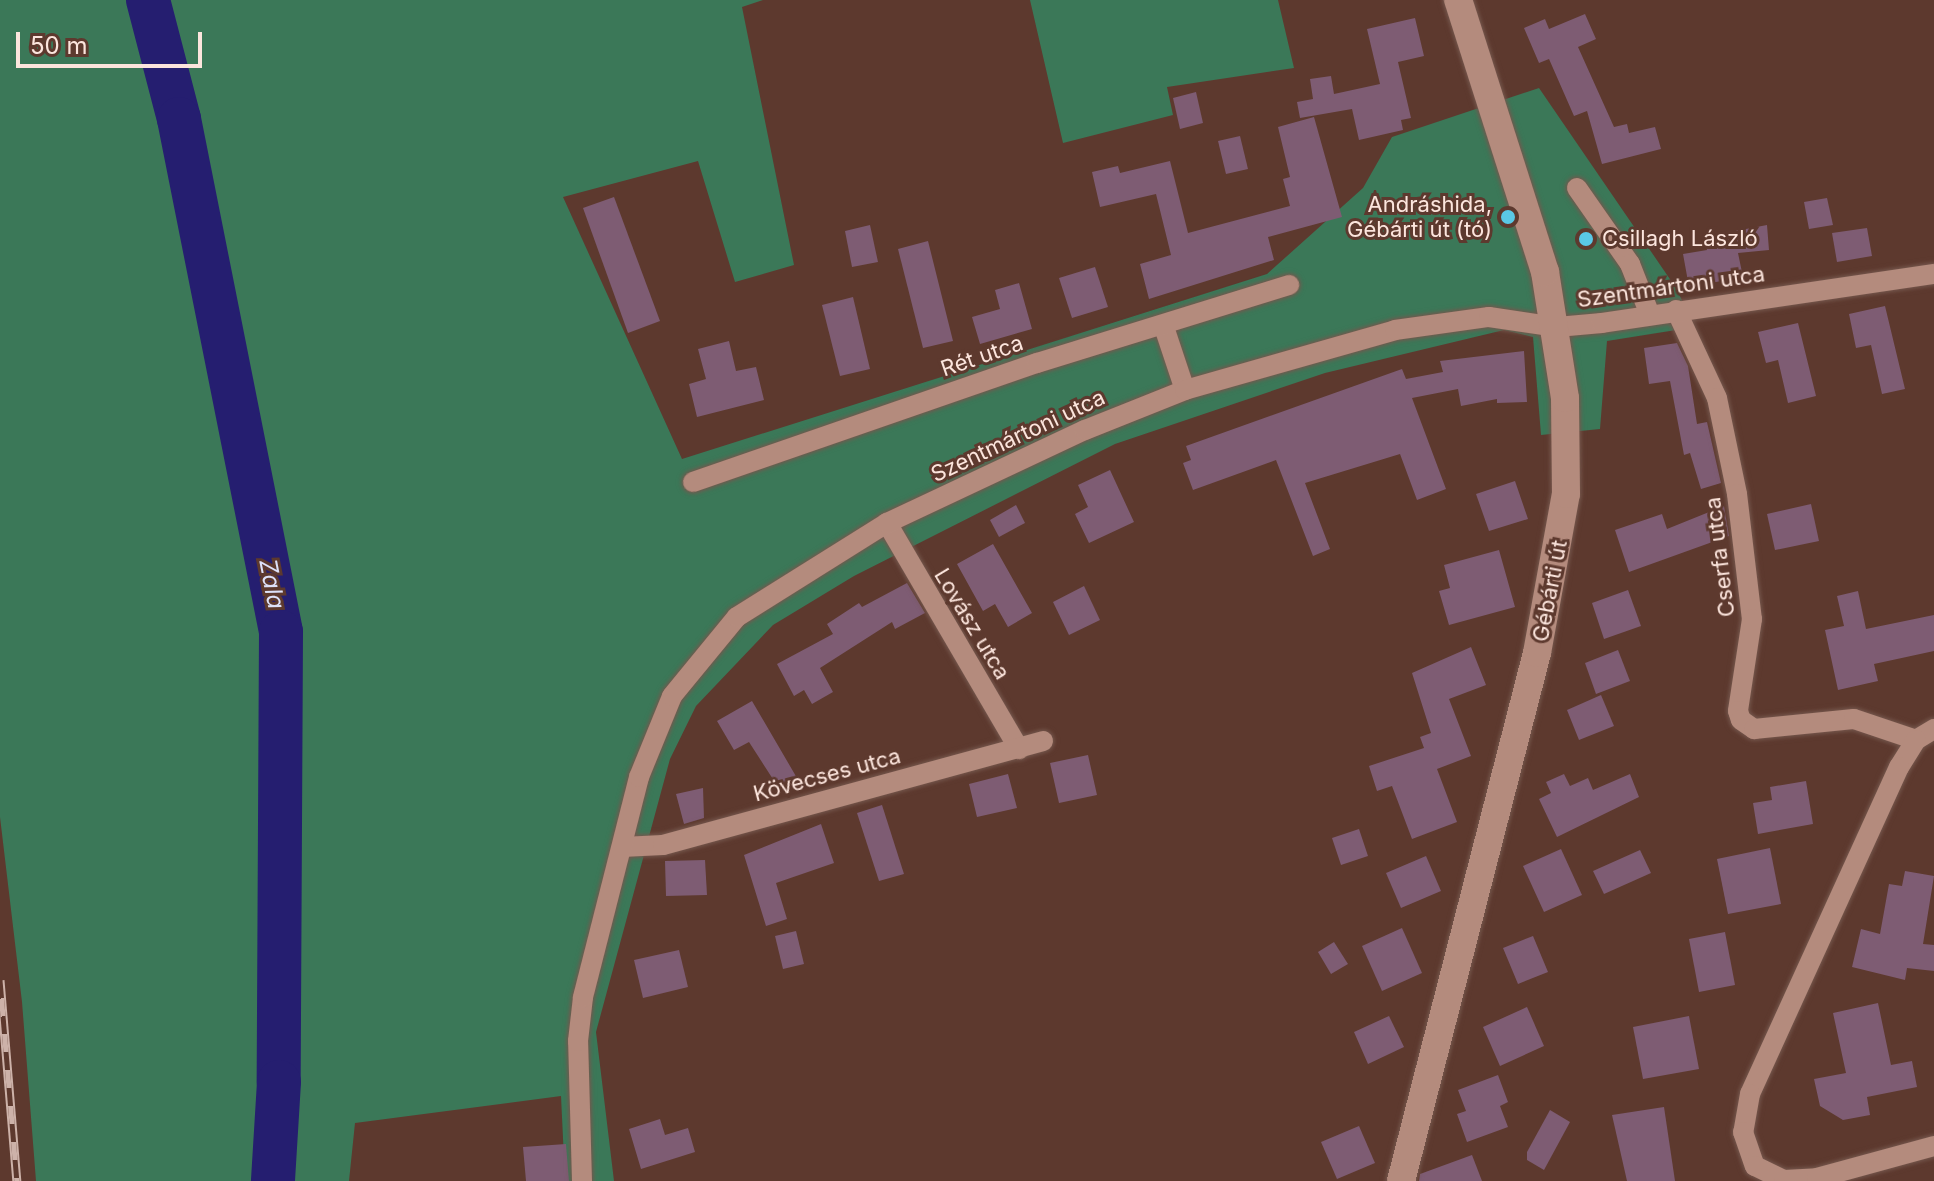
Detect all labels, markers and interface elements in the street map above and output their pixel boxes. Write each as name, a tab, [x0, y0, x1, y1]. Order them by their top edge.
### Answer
scale bar	[20, 16, 206, 66]
text: 50 m	[30, 31, 88, 60]
place label: Andráshida, Gébárti út (tó)	[1347, 191, 1492, 242]
marker: Andráshida, Gébárti út (tó)	[1499, 208, 1517, 226]
place label: Csillagh László	[1602, 226, 1758, 252]
marker: Csillagh László	[1577, 230, 1595, 248]
street label: Szentmártoni utca	[1576, 261, 1766, 313]
street label: Rét utca	[937, 330, 1027, 382]
street label: Szentmártoni utca	[927, 384, 1109, 488]
street label: Cserfa utca	[1700, 496, 1740, 618]
street label: Gébárti út	[1527, 538, 1573, 644]
water label: Zala	[253, 557, 291, 611]
street label: Lovász utca	[929, 564, 1015, 684]
street label: Kövecses utca	[750, 743, 904, 807]

